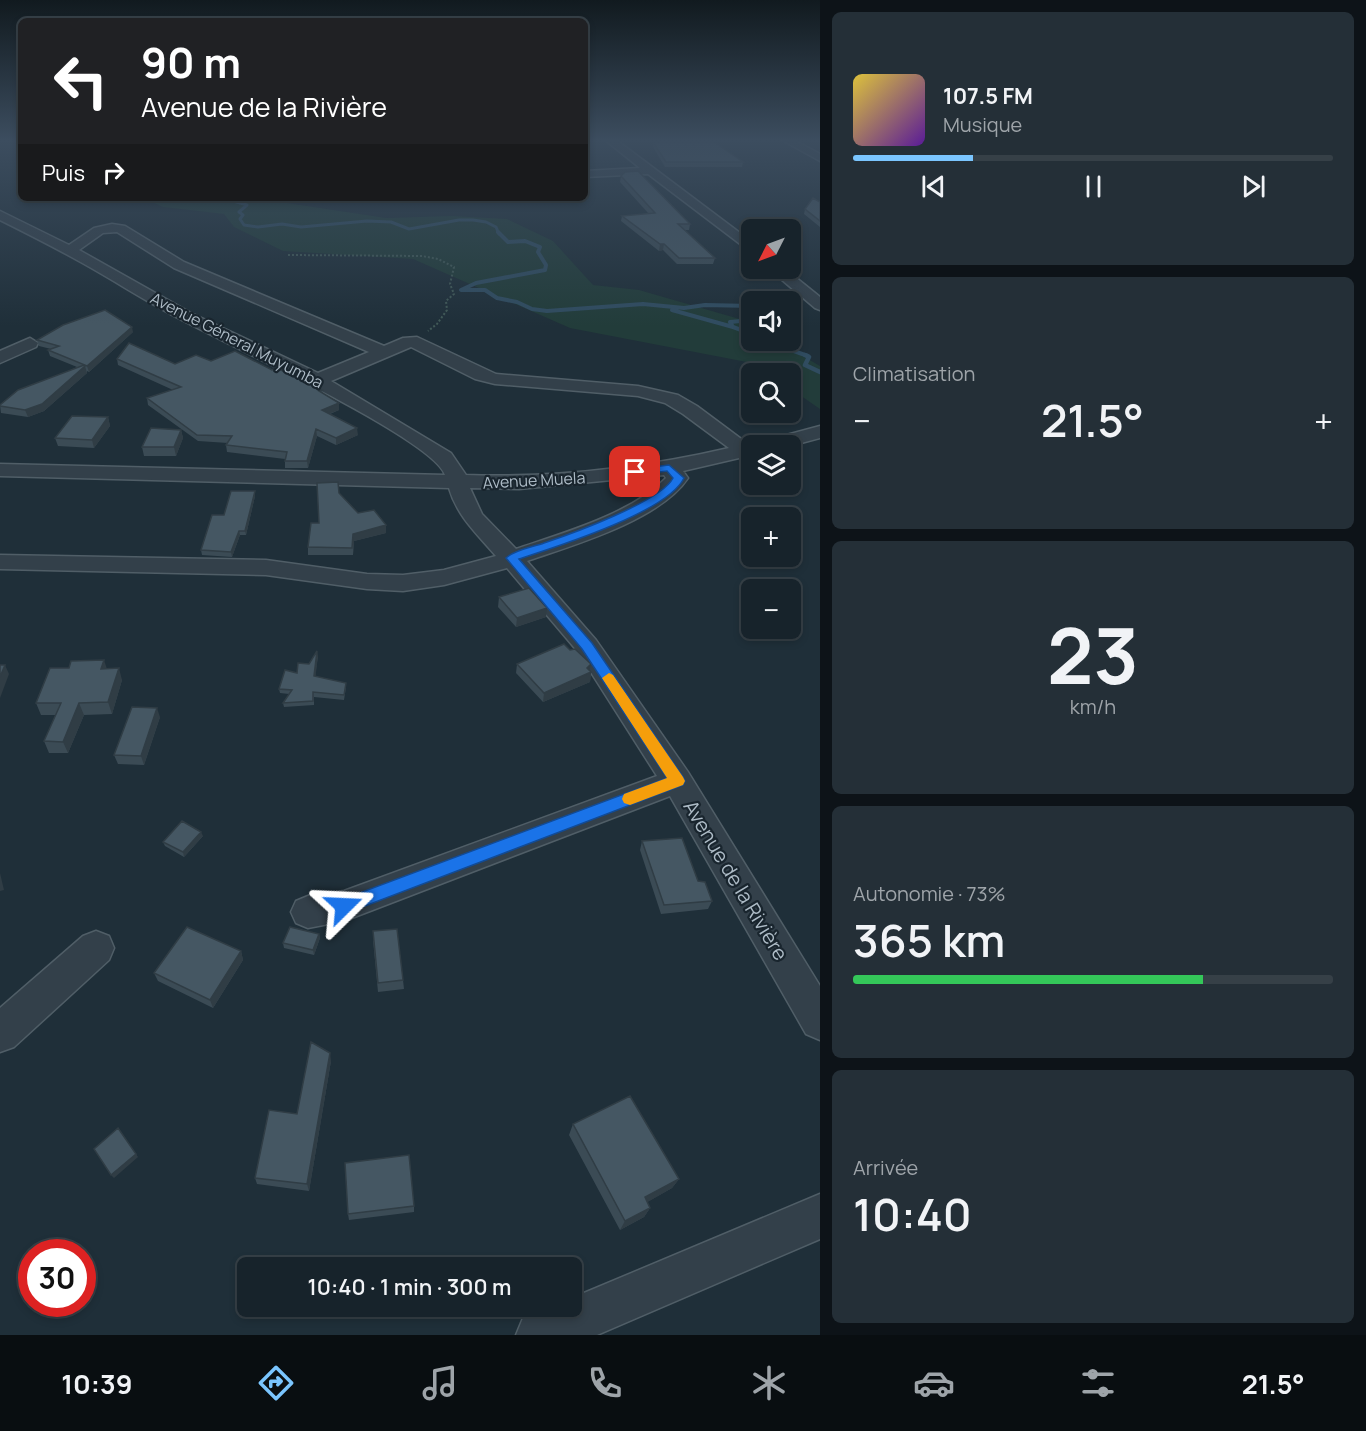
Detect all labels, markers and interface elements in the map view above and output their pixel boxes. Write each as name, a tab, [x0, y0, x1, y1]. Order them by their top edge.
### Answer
text: 90 m	[141, 33, 241, 91]
icon: left	[42, 42, 120, 120]
text: 107.5 FM	[943, 81, 1033, 111]
text: Avenue de la Rivière	[141, 88, 387, 125]
text: Musique	[943, 111, 1022, 138]
icon: right	[97, 156, 130, 189]
text: Puis	[42, 158, 85, 188]
icon: previous	[917, 170, 950, 203]
icon: pause	[1077, 170, 1110, 203]
icon: next	[1237, 170, 1270, 203]
north arrow	[741, 219, 801, 279]
map controls	[741, 219, 801, 639]
street label: Avenue Géneral Muyumba	[147, 287, 327, 393]
button: sound	[741, 291, 801, 351]
text: Climatisation	[853, 360, 975, 387]
button: search	[741, 363, 801, 423]
text: 21.5°	[1041, 389, 1144, 451]
text: −	[853, 398, 871, 443]
text: +	[1314, 398, 1333, 443]
button: layers	[741, 435, 801, 495]
pin	[609, 446, 660, 497]
icon: arrive	[618, 455, 651, 488]
street label: Avenue Muela	[482, 466, 586, 494]
button: +	[741, 507, 801, 567]
button: −	[741, 579, 801, 639]
text: 23	[1047, 601, 1139, 707]
text: km/h	[1070, 693, 1116, 720]
street label: Avenue de la Rivière	[677, 795, 795, 965]
position arrow	[312, 874, 376, 938]
text: Autonomie · 73%	[853, 880, 1006, 907]
text: 365 km	[853, 909, 1005, 971]
text: Arrivée	[853, 1154, 918, 1181]
text: 10:40	[853, 1183, 972, 1245]
speed limit sign: 30	[18, 1239, 96, 1317]
text: 10:40 · 1 min · 300 m	[308, 1272, 511, 1302]
icon: directions	[255, 1362, 297, 1404]
icon: music	[419, 1362, 461, 1404]
icon: phone	[584, 1362, 626, 1404]
icon: climate	[748, 1362, 790, 1404]
icon: car	[913, 1362, 955, 1404]
icon: filters	[1077, 1362, 1119, 1404]
text: 10:39	[61, 1365, 133, 1402]
text: 21.5°	[1242, 1365, 1305, 1402]

